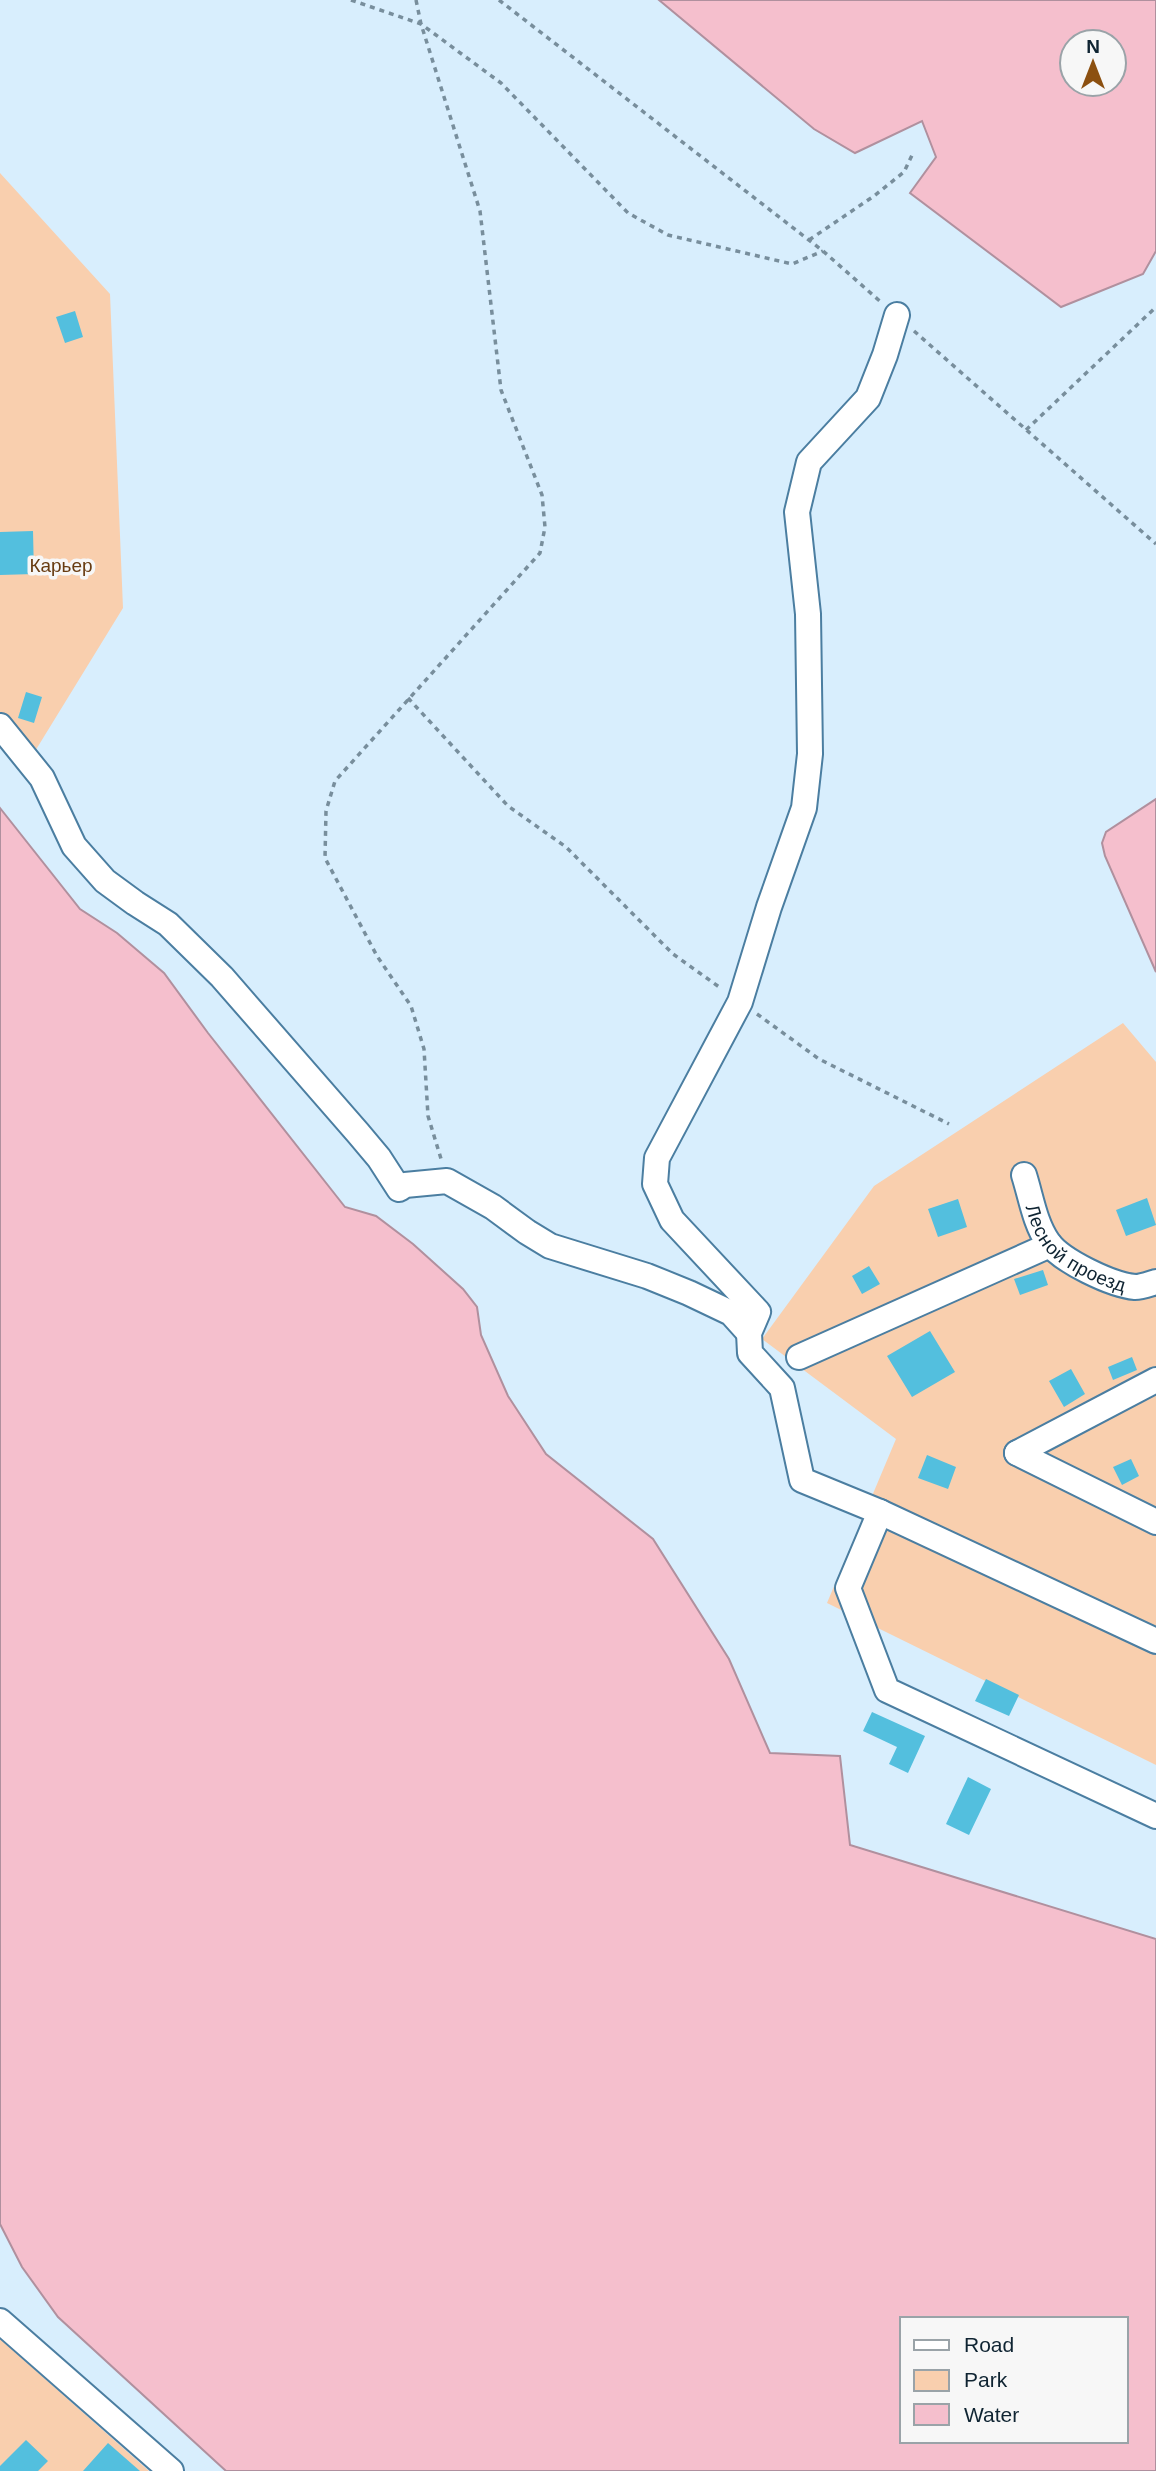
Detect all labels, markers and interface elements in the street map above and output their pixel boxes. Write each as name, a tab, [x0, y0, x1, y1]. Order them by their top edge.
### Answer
north arrow	[1058, 28, 1128, 98]
text: N	[1086, 36, 1100, 57]
park label: Карьер	[29, 555, 93, 576]
street label: Лесной проезд	[1022, 1202, 1128, 1296]
legend	[900, 2317, 1128, 2443]
text: Road	[964, 2333, 1014, 2356]
text: Park	[964, 2368, 1008, 2391]
text: Water	[964, 2403, 1019, 2426]

